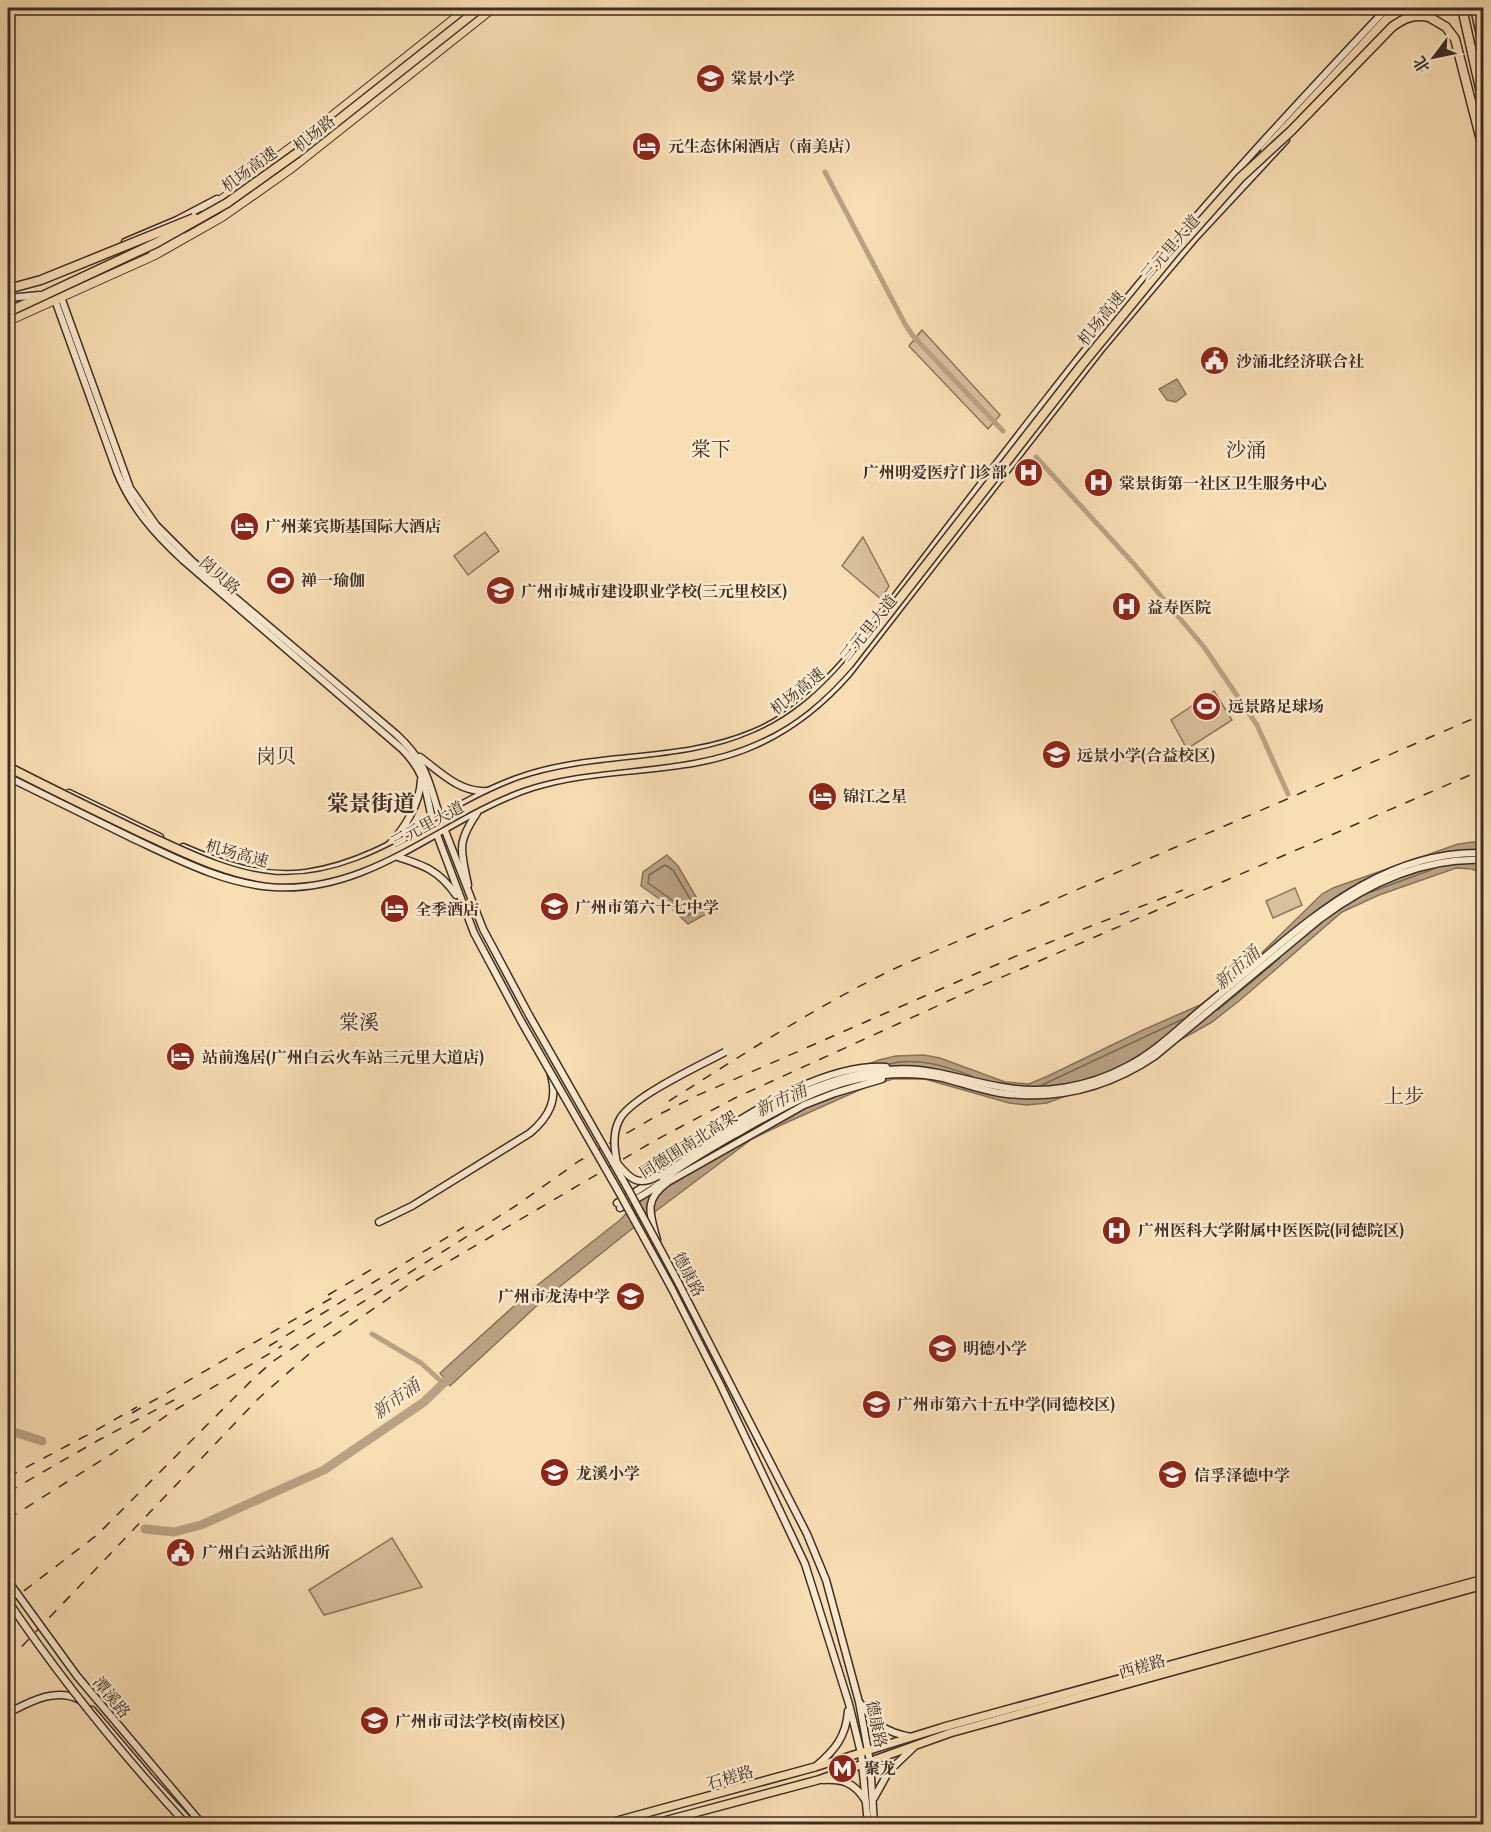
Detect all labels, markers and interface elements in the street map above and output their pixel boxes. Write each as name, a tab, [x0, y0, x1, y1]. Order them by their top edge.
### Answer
north arrow	[1404, 27, 1464, 87]
text: 北	[1409, 53, 1434, 77]
school or university icon: 棠景小学	[694, 62, 726, 94]
place label: 棠景小学	[731, 68, 795, 88]
street label: 机场路	[289, 110, 339, 156]
hotel icon: 元生态休闲酒店（南美店）	[631, 130, 663, 162]
place label: 元生态休闲酒店（南美店）	[668, 136, 860, 156]
street label: 机场高速	[217, 142, 281, 196]
street label: 三元里大道	[1136, 210, 1204, 284]
street label: 机场高速	[1073, 287, 1129, 349]
public building icon: 沙涌北经济联合社	[1199, 345, 1231, 377]
place label: 沙涌北经济联合社	[1236, 351, 1364, 371]
district label: 棠下	[691, 437, 731, 461]
district label: 沙涌	[1226, 438, 1266, 462]
hospital icon: 广州明爱医疗门诊部	[1012, 456, 1044, 488]
place label: 广州明爱医疗门诊部	[863, 462, 1008, 482]
hospital icon: 棠景街第一社区卫生服务中心	[1082, 467, 1114, 499]
place label: 棠景街第一社区卫生服务中心	[1119, 473, 1327, 493]
hotel icon: 广州莱宾斯基国际大酒店	[228, 510, 260, 542]
place label: 广州莱宾斯基国际大酒店	[265, 516, 441, 536]
street label: 岗贝路	[195, 552, 245, 598]
sports icon: 禅一瑜伽	[264, 564, 296, 596]
place label: 禅一瑜伽	[301, 570, 365, 590]
school or university icon: 广州市城市建设职业学校(三元里校区)	[484, 575, 516, 607]
place label: 广州市城市建设职业学校(三元里校区)	[521, 581, 787, 601]
street label: 三元里大道	[835, 591, 901, 665]
hospital icon: 益寿医院	[1110, 591, 1142, 623]
place label: 益寿医院	[1147, 597, 1211, 617]
street label: 机场高速	[766, 663, 828, 719]
sports icon: 远景路足球场	[1191, 690, 1223, 722]
place label: 远景路足球场	[1228, 696, 1324, 716]
school or university icon: 远景小学(合益校区)	[1040, 739, 1072, 771]
district label: 岗贝	[256, 744, 296, 768]
place label: 远景小学(合益校区)	[1077, 745, 1215, 765]
hotel icon: 锦江之星	[806, 780, 838, 812]
place label: 锦江之星	[843, 786, 907, 806]
district label: 棠景街道	[327, 790, 415, 817]
street label: 三元里大道	[387, 796, 467, 852]
street label: 机场高速	[203, 835, 271, 871]
school or university icon: 广州市第六十七中学	[538, 891, 570, 923]
hotel icon: 全季酒店	[378, 893, 410, 925]
place label: 广州市第六十七中学	[575, 897, 719, 917]
place label: 全季酒店	[415, 899, 479, 919]
water label: 新市涌	[1210, 940, 1266, 994]
district label: 棠溪	[339, 1010, 379, 1034]
hotel icon: 站前逸居(广州白云火车站三元里大道店)	[165, 1041, 197, 1073]
place label: 站前逸居(广州白云火车站三元里大道店)	[202, 1047, 484, 1067]
water label: 新市涌	[752, 1078, 812, 1121]
district label: 上步	[1384, 1084, 1424, 1108]
street label: 同德围南北高架	[635, 1106, 741, 1182]
hospital icon: 广州医科大学附属中医医院(同德院区)	[1101, 1214, 1133, 1246]
place label: 广州医科大学附属中医医院(同德院区)	[1138, 1220, 1404, 1240]
street label: 德康路	[669, 1248, 709, 1300]
school or university icon: 广州市龙涛中学	[615, 1280, 647, 1312]
place label: 广州市龙涛中学	[498, 1286, 610, 1306]
school or university icon: 明德小学	[926, 1332, 958, 1364]
place label: 明德小学	[963, 1338, 1027, 1358]
water label: 新市涌	[368, 1373, 426, 1424]
school or university icon: 广州市第六十五中学(同德校区)	[860, 1388, 892, 1420]
place label: 广州市第六十五中学(同德校区)	[897, 1394, 1115, 1414]
school or university icon: 龙溪小学	[539, 1457, 571, 1489]
school or university icon: 信孚泽德中学	[1157, 1459, 1189, 1491]
place label: 龙溪小学	[576, 1463, 640, 1483]
place label: 信孚泽德中学	[1194, 1465, 1290, 1485]
public building icon: 广州白云站派出所	[165, 1536, 197, 1568]
place label: 广州白云站派出所	[202, 1542, 330, 1562]
street label: 西槎路	[1116, 1650, 1168, 1682]
street label: 潭溪路	[89, 1672, 135, 1722]
street label: 德康路	[863, 1699, 891, 1749]
school or university icon: 广州市司法学校(南校区)	[358, 1705, 390, 1737]
place label: 广州市司法学校(南校区)	[395, 1711, 565, 1731]
metro station icon: 聚龙	[827, 1752, 859, 1784]
place label: 聚龙	[864, 1758, 896, 1778]
street label: 石槎路	[704, 1761, 756, 1793]

